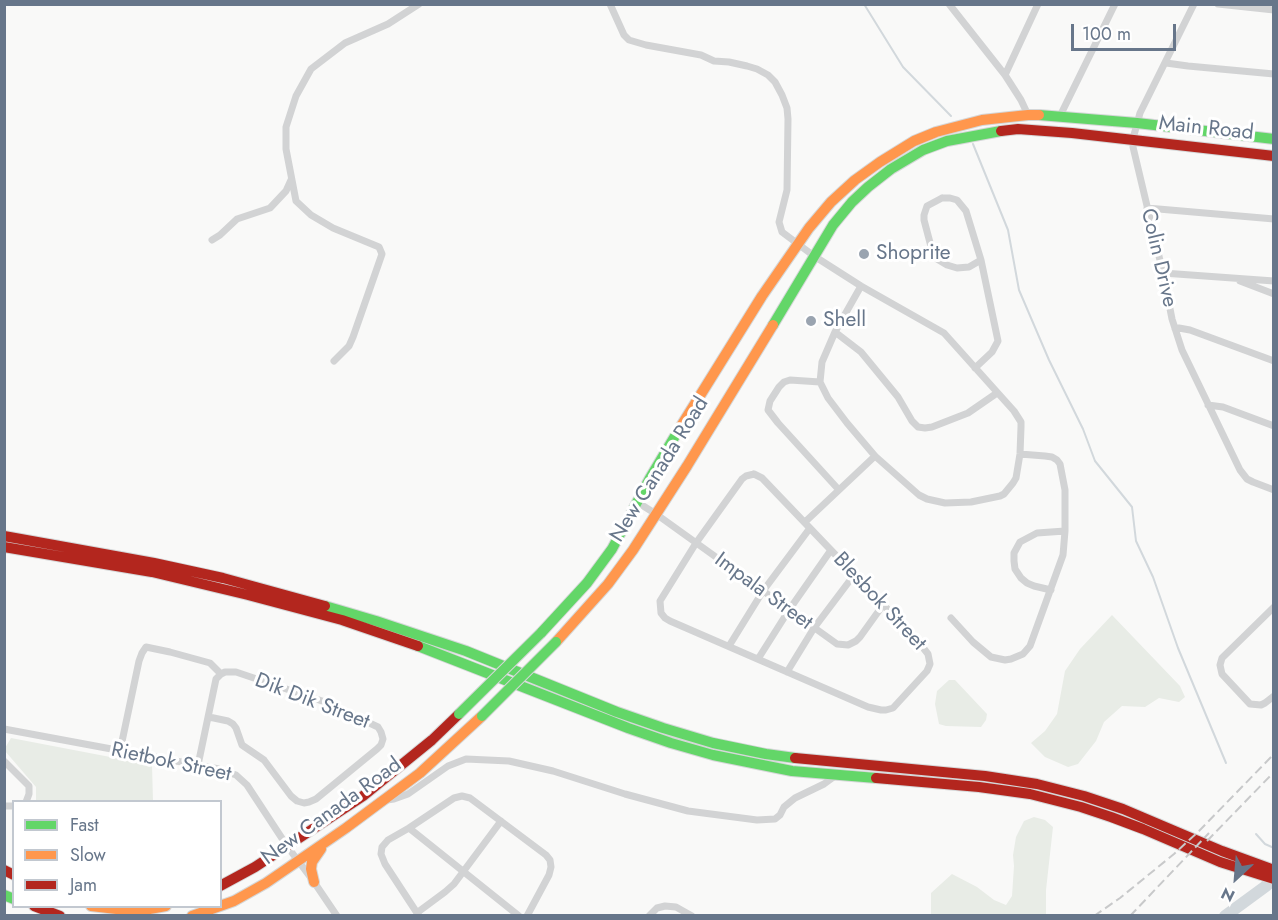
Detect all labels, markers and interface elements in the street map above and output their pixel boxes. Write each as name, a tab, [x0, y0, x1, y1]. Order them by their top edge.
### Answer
scale bar	[1074, 12, 1179, 50]
text: 100 m	[1082, 21, 1131, 47]
street label: Main Road	[1157, 111, 1255, 147]
street label: Colin Drive	[1134, 206, 1182, 310]
place label: Shoprite	[876, 241, 950, 267]
marker: Shoprite	[857, 247, 871, 261]
place label: Shell	[823, 308, 866, 334]
marker: Shell	[804, 314, 818, 328]
street label: New Canada Road	[605, 393, 715, 547]
street label: Impala Street	[709, 548, 817, 636]
street label: Blesbok Street	[827, 548, 931, 656]
street label: Dik Dik Street	[251, 669, 373, 735]
street label: Rietbok Street	[109, 738, 233, 788]
street label: New Canada Road	[257, 753, 407, 871]
legend	[12, 800, 222, 908]
text: Fast	[70, 812, 99, 838]
text: Slow	[70, 842, 106, 868]
north arrow	[1206, 848, 1266, 908]
text: Jam	[70, 872, 97, 898]
text: N	[1217, 882, 1239, 908]

